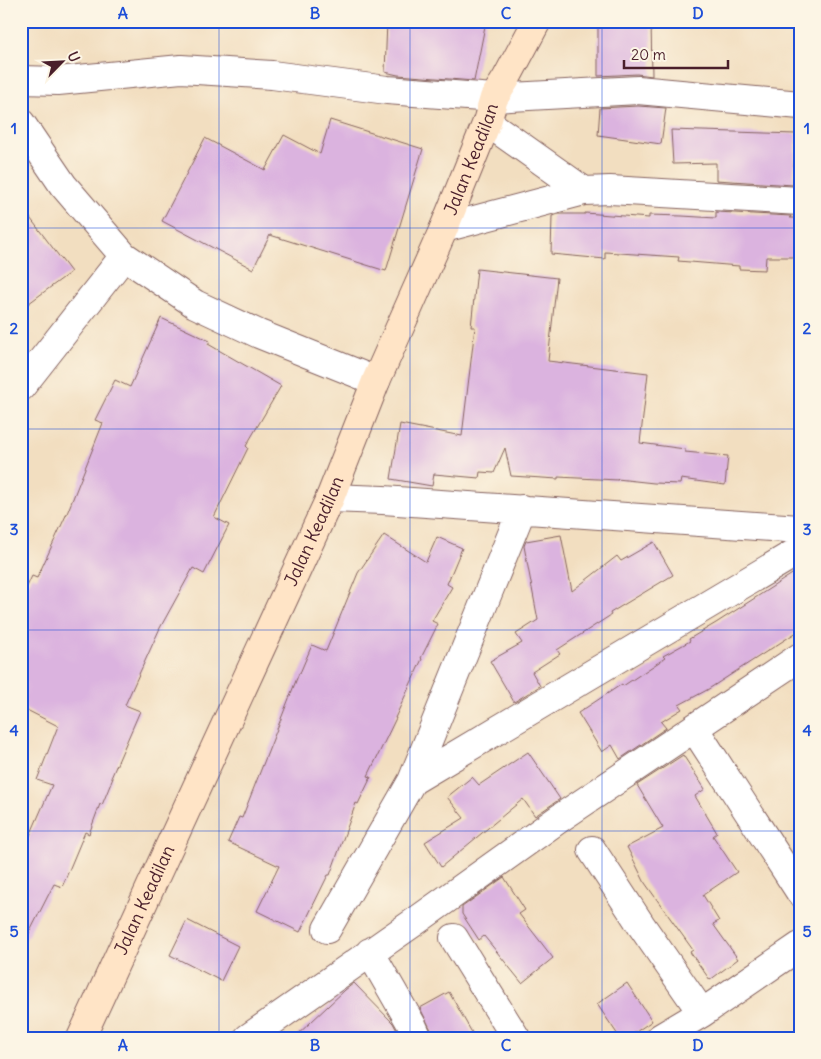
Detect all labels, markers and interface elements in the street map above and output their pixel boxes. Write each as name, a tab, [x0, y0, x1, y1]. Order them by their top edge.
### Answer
text: A	[118, 3, 128, 23]
text: B	[310, 3, 321, 23]
text: C	[501, 3, 512, 23]
text: D	[692, 3, 704, 23]
north arrow	[38, 38, 88, 88]
scale bar	[624, 38, 727, 70]
text: 20 m	[631, 45, 666, 64]
text: U	[64, 49, 84, 65]
street label: Jalan Keadilan	[439, 100, 503, 218]
text: 1	[11, 118, 17, 138]
text: 1	[804, 118, 810, 138]
text: 2	[10, 318, 19, 338]
text: 2	[803, 318, 812, 338]
street label: Jalan Keadilan	[279, 473, 349, 590]
text: 3	[9, 519, 19, 539]
text: 3	[802, 519, 812, 539]
text: 4	[9, 720, 19, 740]
text: 4	[802, 720, 812, 740]
street label: Jalan Keadilan	[109, 841, 179, 958]
text: 5	[9, 921, 19, 941]
text: 5	[802, 921, 812, 941]
text: A	[118, 1035, 128, 1055]
text: B	[310, 1035, 321, 1055]
text: C	[501, 1035, 512, 1055]
text: D	[692, 1035, 704, 1055]

